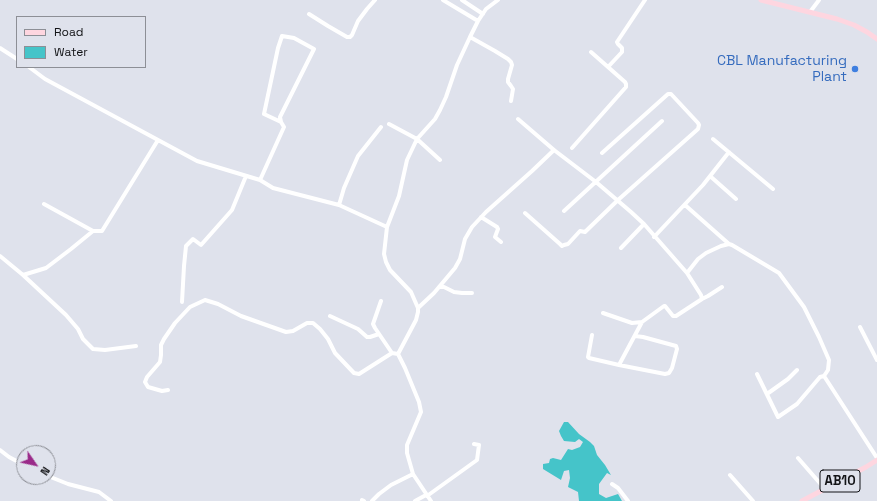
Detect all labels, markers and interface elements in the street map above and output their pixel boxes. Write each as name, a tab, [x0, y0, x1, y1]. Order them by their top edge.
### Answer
legend	[16, 16, 146, 68]
text: Road	[54, 24, 83, 40]
text: Water	[54, 44, 88, 60]
place label: CBL Manufacturing Plant	[717, 53, 847, 86]
marker: CBL Manufacturing Plant	[850, 64, 860, 74]
north arrow	[16, 445, 56, 485]
text: N	[37, 464, 53, 478]
road number: AB10	[820, 470, 860, 492]

